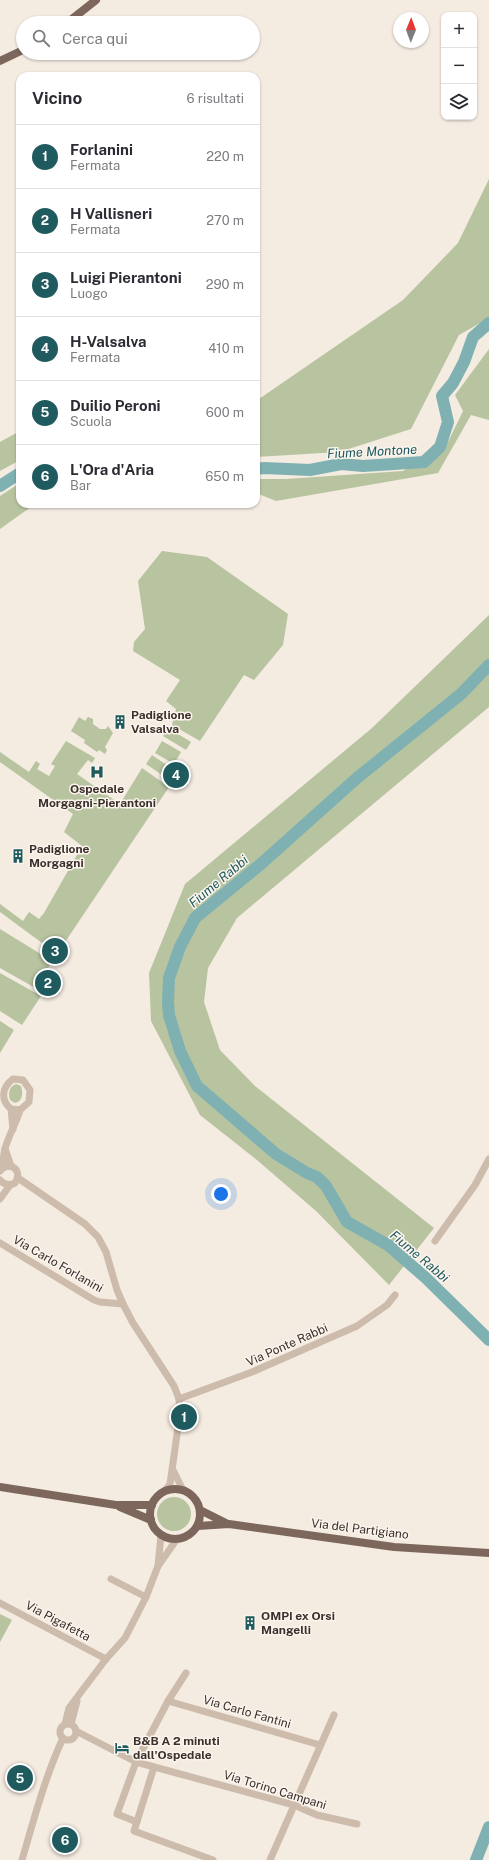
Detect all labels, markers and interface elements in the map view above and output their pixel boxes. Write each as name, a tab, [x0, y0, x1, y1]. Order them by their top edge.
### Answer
north arrow	[393, 12, 429, 48]
map controls	[441, 12, 477, 120]
button: +	[441, 12, 477, 48]
search box	[16, 16, 260, 60]
icon: search	[30, 27, 52, 49]
text: Cerca qui	[62, 30, 128, 47]
button: −	[441, 48, 477, 84]
button: layers	[441, 84, 477, 120]
text: Vicino	[32, 88, 82, 108]
text: 6 risultati	[187, 91, 244, 106]
text: Forlanini	[70, 141, 133, 158]
text: 1	[42, 149, 48, 164]
text: 220 m	[206, 149, 244, 164]
text: Fermata	[70, 158, 120, 173]
text: H Vallisneri	[70, 205, 152, 222]
text: 2	[41, 213, 49, 228]
text: 270 m	[206, 213, 244, 228]
text: Fermata	[70, 222, 120, 237]
text: Luigi Pierantoni	[70, 269, 182, 286]
text: 3	[41, 277, 49, 292]
text: 290 m	[206, 277, 244, 292]
text: Luogo	[70, 286, 108, 301]
text: H-Valsalva	[70, 333, 146, 350]
text: 4	[41, 341, 49, 356]
text: 410 m	[208, 341, 244, 356]
text: Fermata	[70, 350, 120, 365]
text: Duilio Peroni	[70, 397, 161, 414]
text: 5	[41, 405, 49, 420]
text: 600 m	[206, 405, 244, 420]
text: Scuola	[70, 414, 112, 429]
water label: Fiume Montone	[327, 442, 417, 461]
text: L'Ora d'Aria	[70, 461, 154, 478]
text: 6	[41, 469, 49, 484]
text: 650 m	[205, 469, 244, 484]
text: Bar	[70, 478, 91, 493]
place label: Padiglione Valsalva	[131, 708, 192, 736]
building icon: Padiglione Valsalva	[112, 714, 128, 730]
pin: 4	[163, 760, 189, 790]
hospital icon: Ospedale Morgagni-Pierantoni	[89, 764, 105, 780]
place label: Ospedale Morgagni-Pierantoni	[38, 782, 156, 810]
place label: Padiglione Morgagni	[29, 842, 90, 870]
building icon: Padiglione Morgagni	[10, 848, 26, 864]
water label: Fiume Rabbi	[186, 852, 252, 910]
pin: 3	[42, 936, 68, 966]
pin: 2	[35, 968, 61, 998]
your location	[211, 1184, 231, 1204]
water label: Fiume Rabbi	[387, 1227, 453, 1286]
street label: Via Carlo Forlanini	[11, 1233, 106, 1295]
street label: Via Ponte Rabbi	[244, 1321, 330, 1369]
pin: 1	[171, 1402, 197, 1432]
street label: Via del Partigiano	[310, 1516, 410, 1542]
street label: Via Pigafetta	[23, 1598, 93, 1644]
place label: OMPI ex Orsi Mangelli	[261, 1609, 335, 1637]
building icon: OMPI ex Orsi Mangelli	[242, 1615, 258, 1631]
street label: Via Carlo Fantini	[201, 1693, 293, 1731]
place label: B&B A 2 minuti dall'Ospedale	[133, 1734, 220, 1762]
hotel icon: B&B A 2 minuti dall'Ospedale	[114, 1740, 130, 1756]
pin: 5	[7, 1763, 33, 1793]
street label: Via Torino Campani	[222, 1768, 328, 1812]
pin: 6	[52, 1825, 78, 1855]

